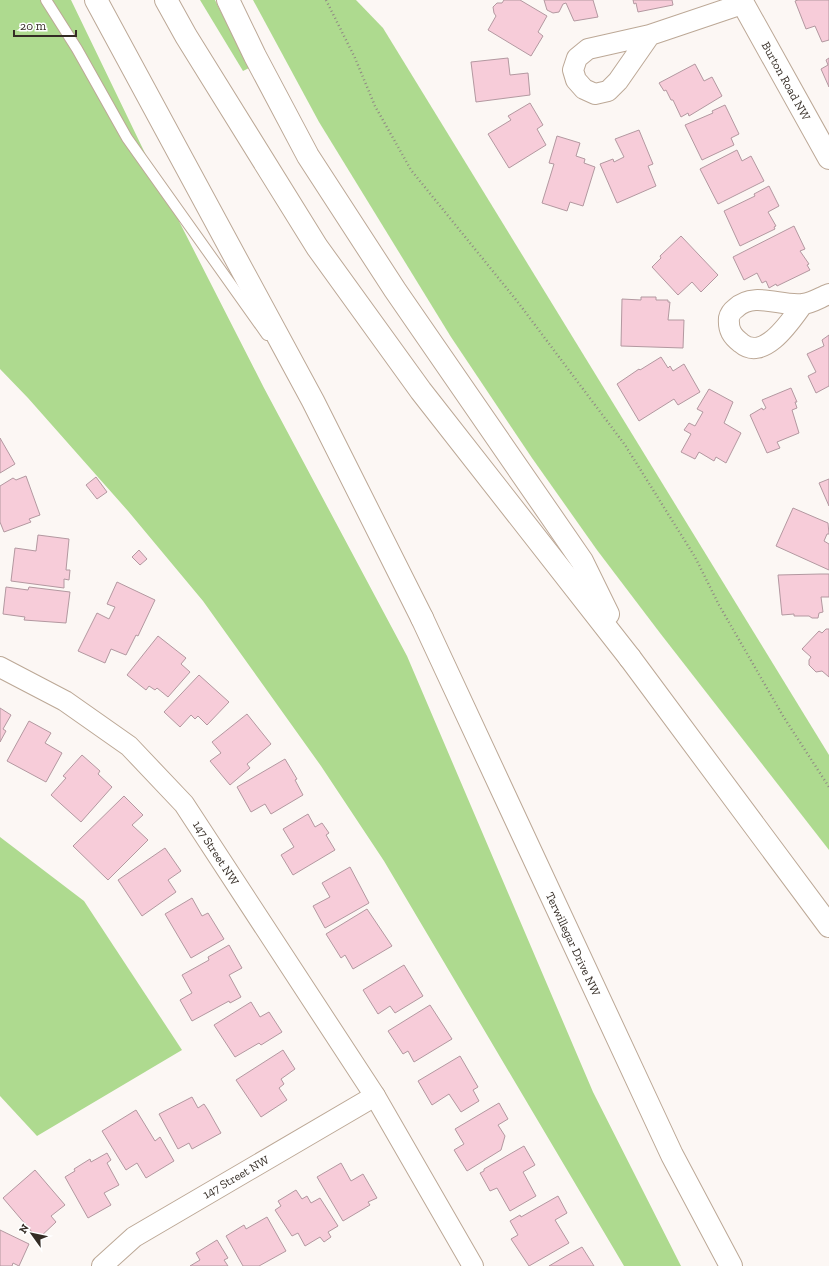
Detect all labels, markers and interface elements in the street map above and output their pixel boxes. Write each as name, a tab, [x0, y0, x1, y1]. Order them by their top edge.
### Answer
scale bar	[14, 12, 76, 38]
text: 20 m	[20, 19, 47, 33]
street label: Burton Road NW	[759, 39, 814, 123]
street label: 147 Street NW	[190, 818, 242, 888]
street label: Terwillegar Drive NW	[543, 890, 604, 999]
street label: 147 Street NW	[201, 1152, 272, 1201]
north arrow	[12, 1214, 52, 1254]
text: N	[16, 1221, 32, 1236]

